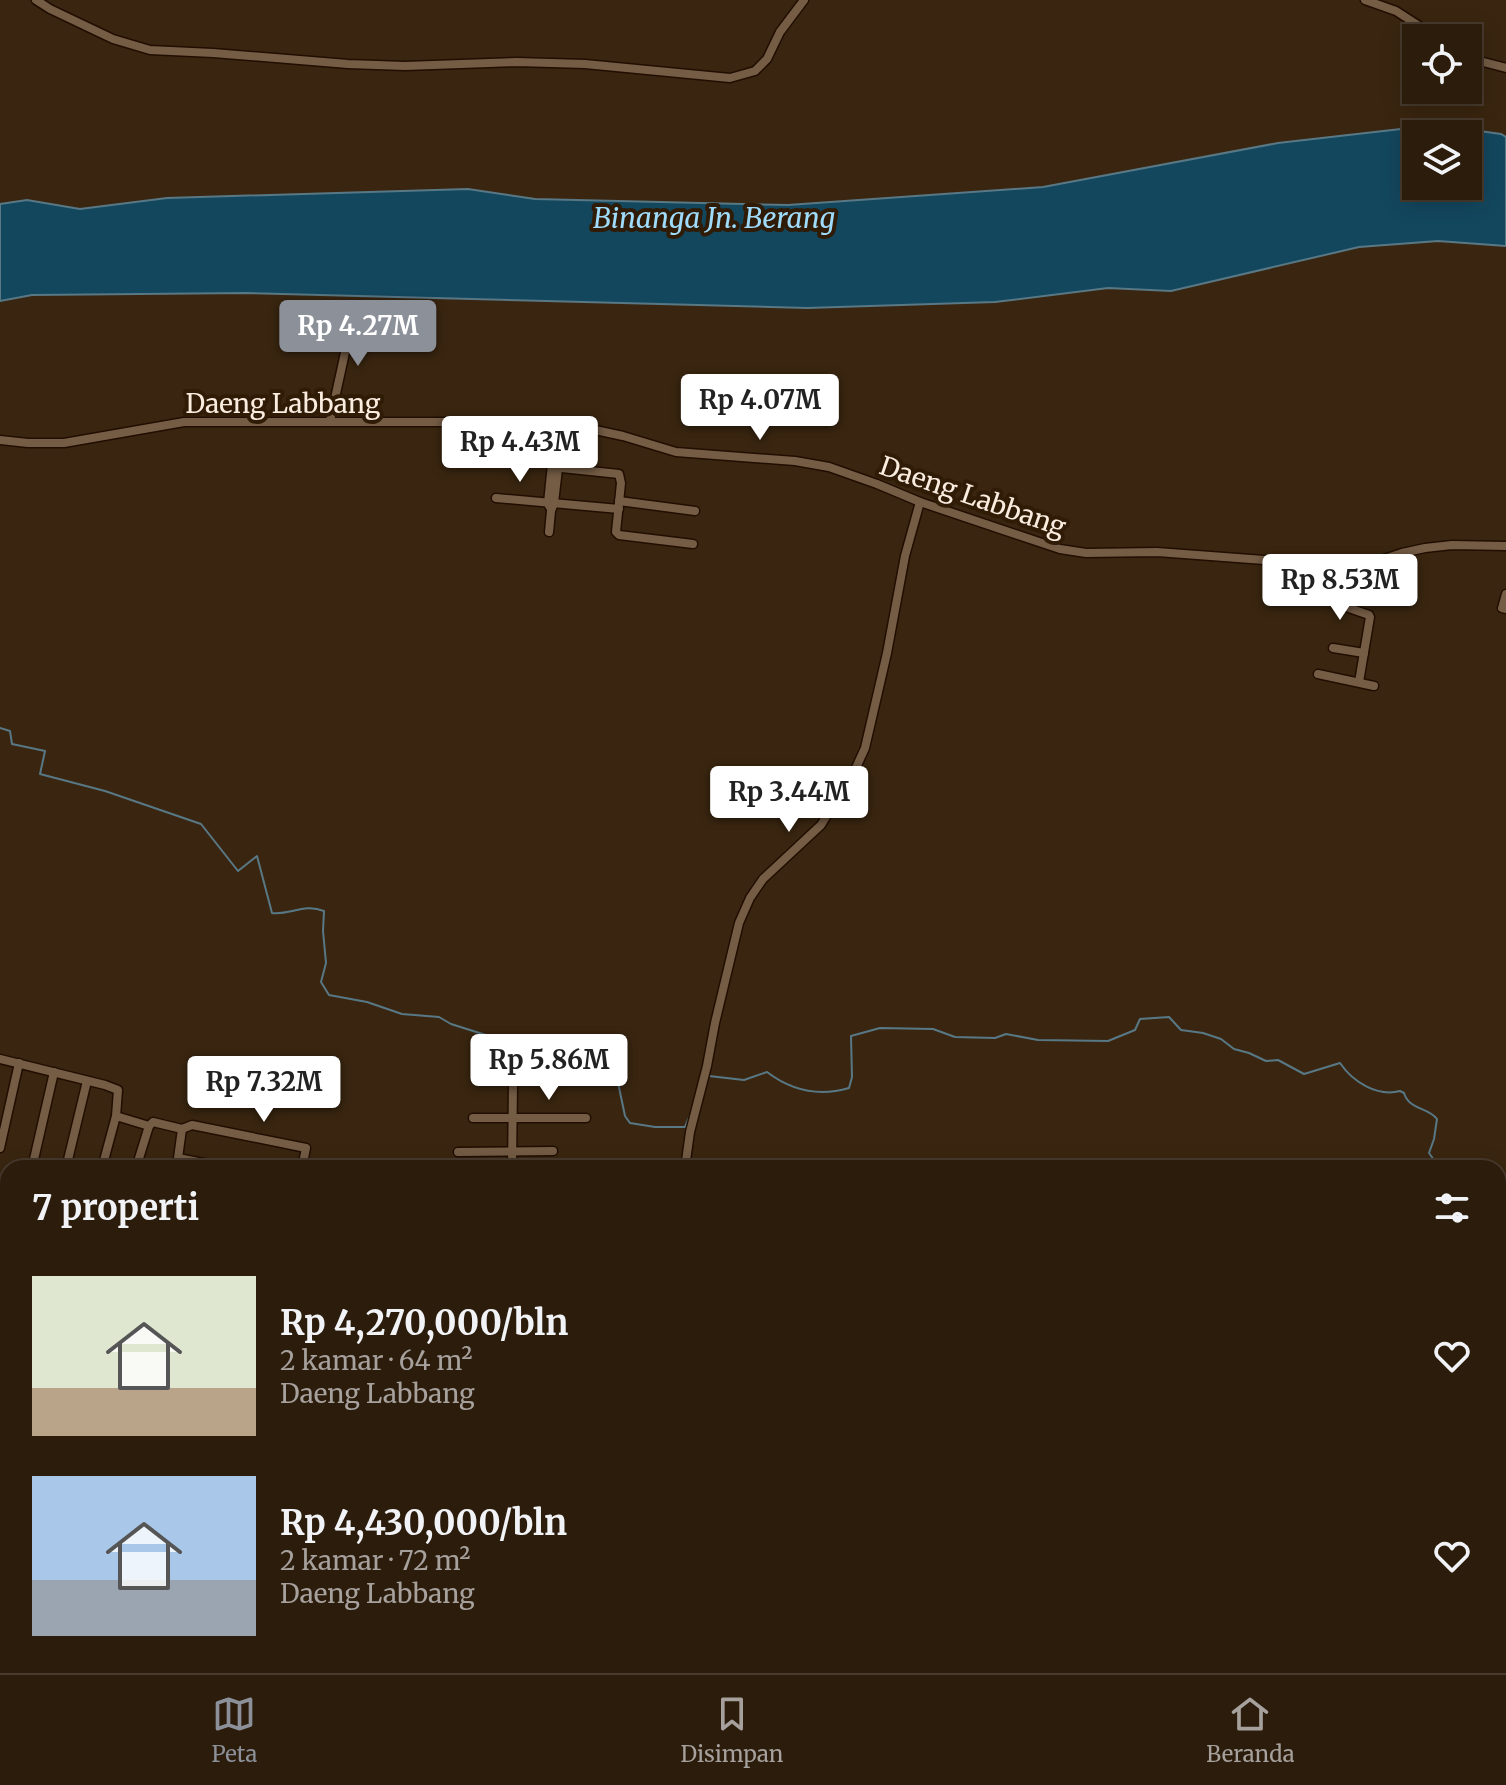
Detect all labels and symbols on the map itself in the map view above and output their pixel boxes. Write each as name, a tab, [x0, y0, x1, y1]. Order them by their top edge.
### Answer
water label: Binanga Jn. Berang	[593, 200, 835, 236]
pin: Rp 4.27M	[275, 300, 441, 368]
pin: Rp 4.07M	[677, 374, 843, 442]
street label: Daeng Labbang	[186, 387, 381, 420]
pin: Rp 4.43M	[437, 416, 603, 484]
street label: Daeng Labbang	[876, 449, 1071, 543]
pin: Rp 8.53M	[1257, 554, 1423, 622]
pin: Rp 3.44M	[706, 766, 872, 834]
pin: Rp 5.86M	[466, 1034, 632, 1102]
pin: Rp 7.32M	[181, 1056, 347, 1124]

